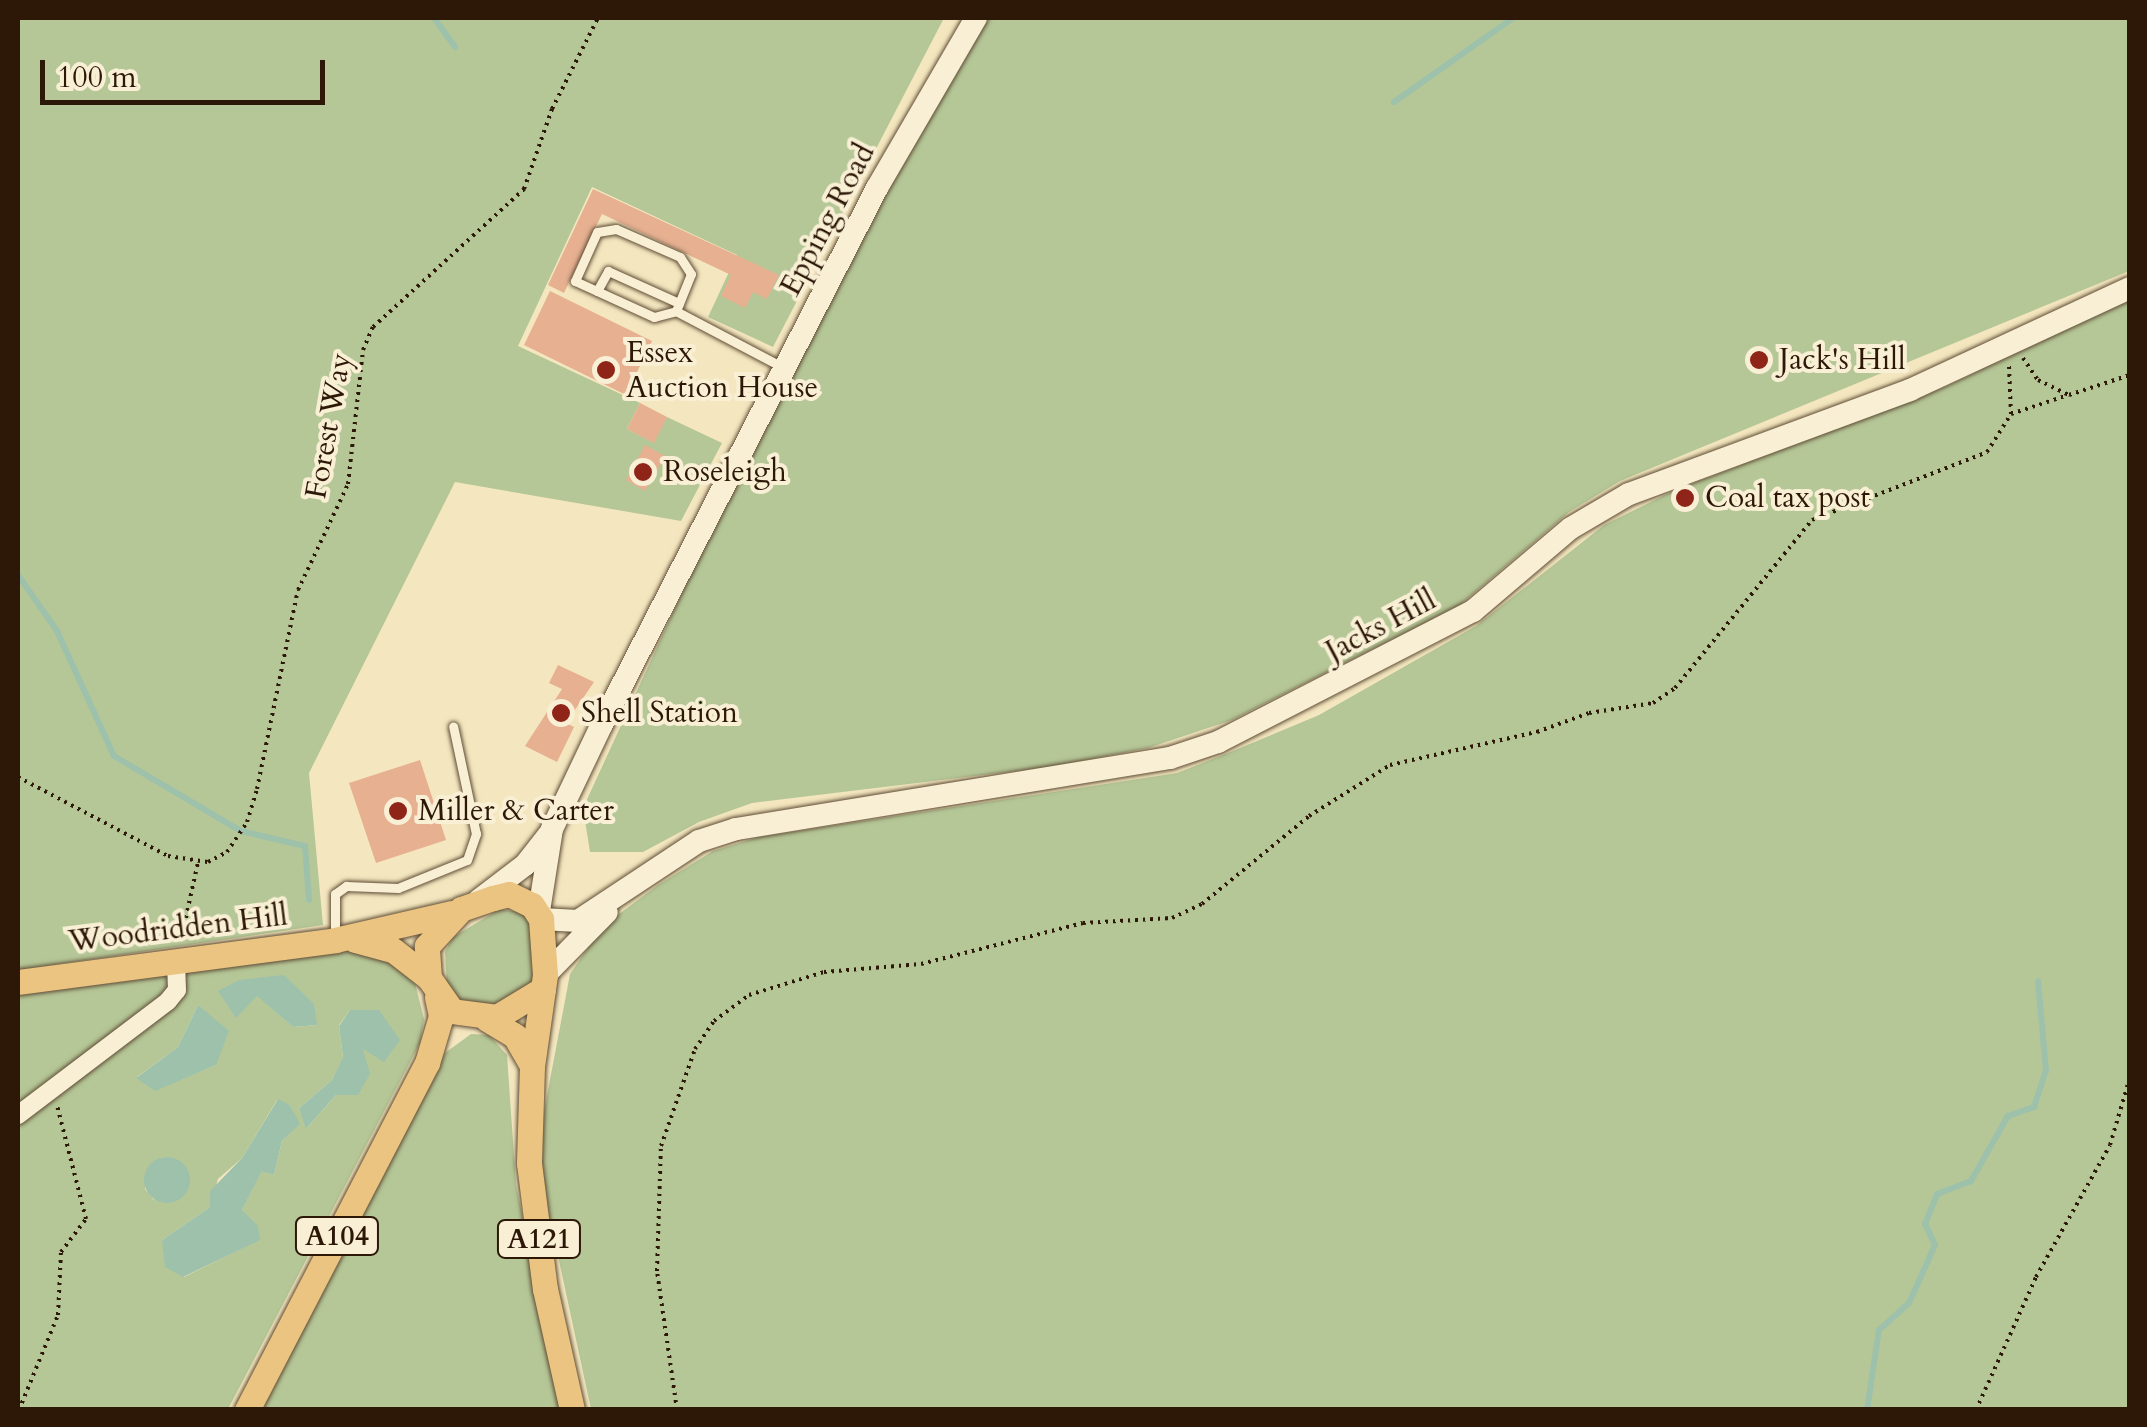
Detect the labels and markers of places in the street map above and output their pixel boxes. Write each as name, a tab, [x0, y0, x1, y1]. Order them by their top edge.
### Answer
place label: Essex Auction House	[626, 335, 818, 406]
place label: Jack's Hill	[1779, 342, 1906, 378]
marker: Jack's Hill	[1748, 349, 1770, 371]
marker: Essex Auction House	[595, 359, 617, 381]
place label: Roseleigh	[663, 454, 787, 490]
marker: Roseleigh	[632, 461, 654, 483]
place label: Coal tax post	[1705, 480, 1870, 516]
marker: Coal tax post	[1674, 487, 1696, 509]
place label: Shell Station	[581, 695, 738, 731]
marker: Shell Station	[550, 702, 572, 724]
place label: Miller & Carter	[418, 793, 614, 829]
marker: Miller & Carter	[387, 800, 409, 822]

